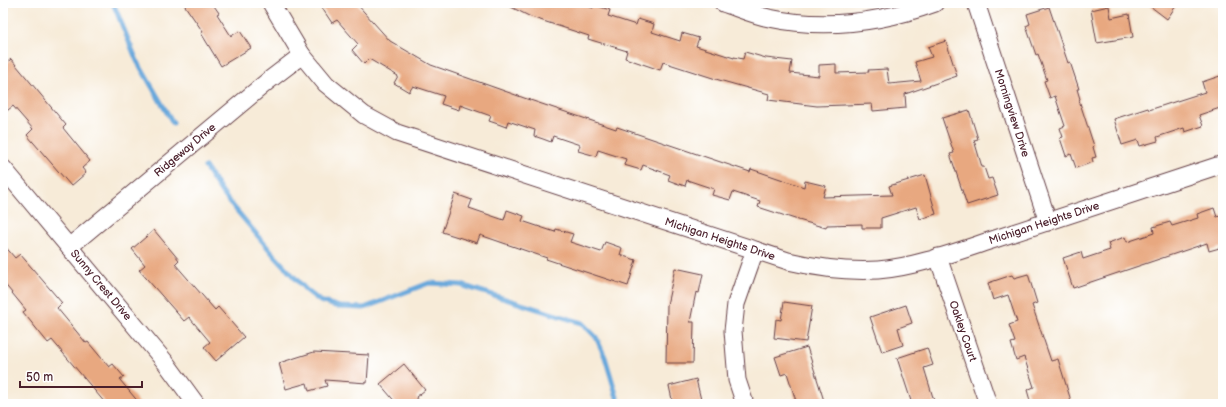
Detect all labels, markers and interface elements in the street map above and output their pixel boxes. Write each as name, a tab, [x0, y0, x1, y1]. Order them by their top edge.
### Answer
street label: Morningview Drive	[992, 67, 1032, 159]
street label: Ridgeway Drive	[152, 120, 219, 179]
street label: Michigan Heights Drive	[987, 199, 1101, 247]
street label: Michigan Heights Drive	[663, 215, 777, 263]
street label: Sunny Crest Drive	[68, 247, 135, 323]
street label: Oakley Court	[947, 299, 980, 364]
scale bar	[20, 363, 142, 389]
text: 50 m	[26, 370, 53, 385]

